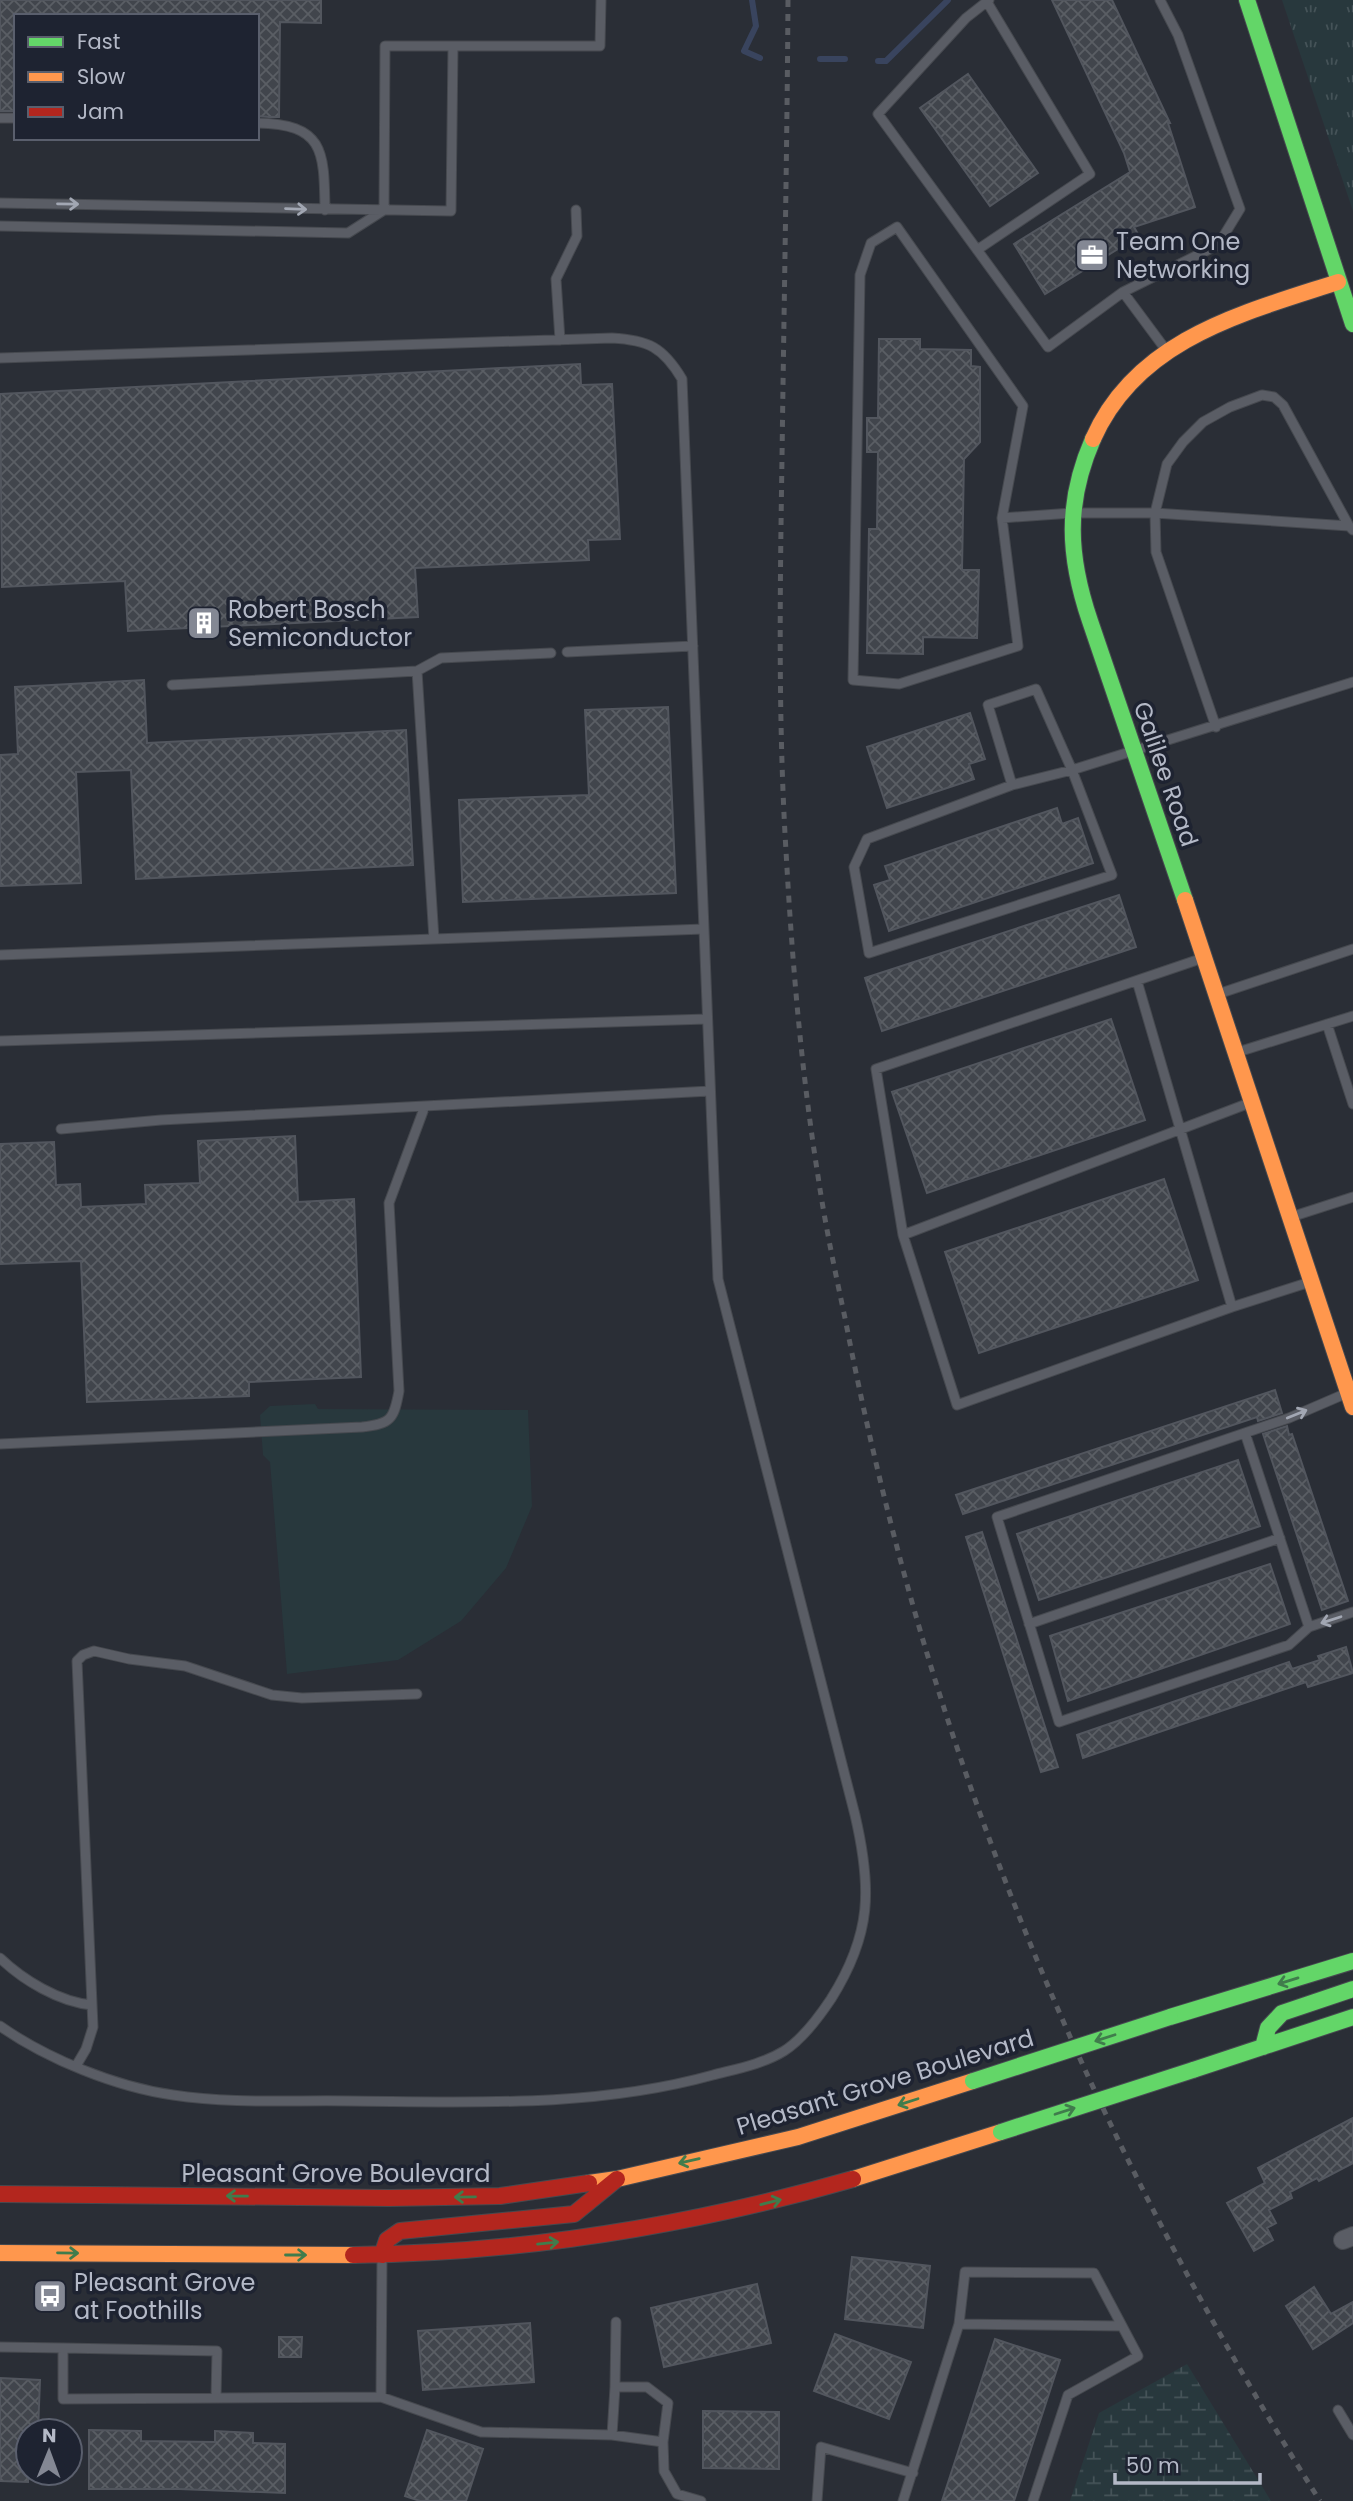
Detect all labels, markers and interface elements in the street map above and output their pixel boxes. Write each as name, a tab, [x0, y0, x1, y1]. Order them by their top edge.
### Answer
legend	[14, 14, 259, 140]
text: Fast	[77, 27, 120, 56]
text: Slow	[77, 62, 125, 91]
text: Jam	[77, 97, 124, 126]
one-way arrow	[56, 197, 79, 211]
one-way arrow	[284, 203, 307, 216]
place label: Team One Networking	[1116, 225, 1250, 286]
office icon: Team One Networking	[1073, 236, 1111, 274]
place label: Robert Bosch Semiconductor	[228, 593, 412, 654]
building icon: Robert Bosch Semiconductor	[185, 604, 223, 642]
street label: Galilee Road	[1126, 697, 1206, 851]
one-way arrow	[1286, 1407, 1307, 1420]
one-way arrow	[1320, 1614, 1342, 1627]
one-way arrow	[1277, 1976, 1299, 1989]
street label: Pleasant Grove Boulevard	[732, 2021, 1038, 2143]
one-way arrow	[1095, 2033, 1117, 2046]
one-way arrow	[897, 2096, 919, 2109]
one-way arrow	[1054, 2104, 1076, 2116]
one-way arrow	[678, 2155, 701, 2168]
street label: Pleasant Grove Boulevard	[182, 2157, 490, 2190]
one-way arrow	[226, 2189, 249, 2203]
one-way arrow	[453, 2190, 476, 2204]
one-way arrow	[760, 2195, 782, 2208]
one-way arrow	[536, 2236, 559, 2249]
one-way arrow	[56, 2246, 79, 2260]
one-way arrow	[284, 2248, 307, 2262]
place label: Pleasant Grove at Foothills	[74, 2266, 256, 2327]
bus stop icon: Pleasant Grove at Foothills	[31, 2277, 69, 2315]
north arrow	[14, 2417, 84, 2487]
text: N	[42, 2422, 57, 2449]
scale bar	[1115, 2442, 1260, 2486]
text: 50 m	[1126, 2451, 1180, 2480]

